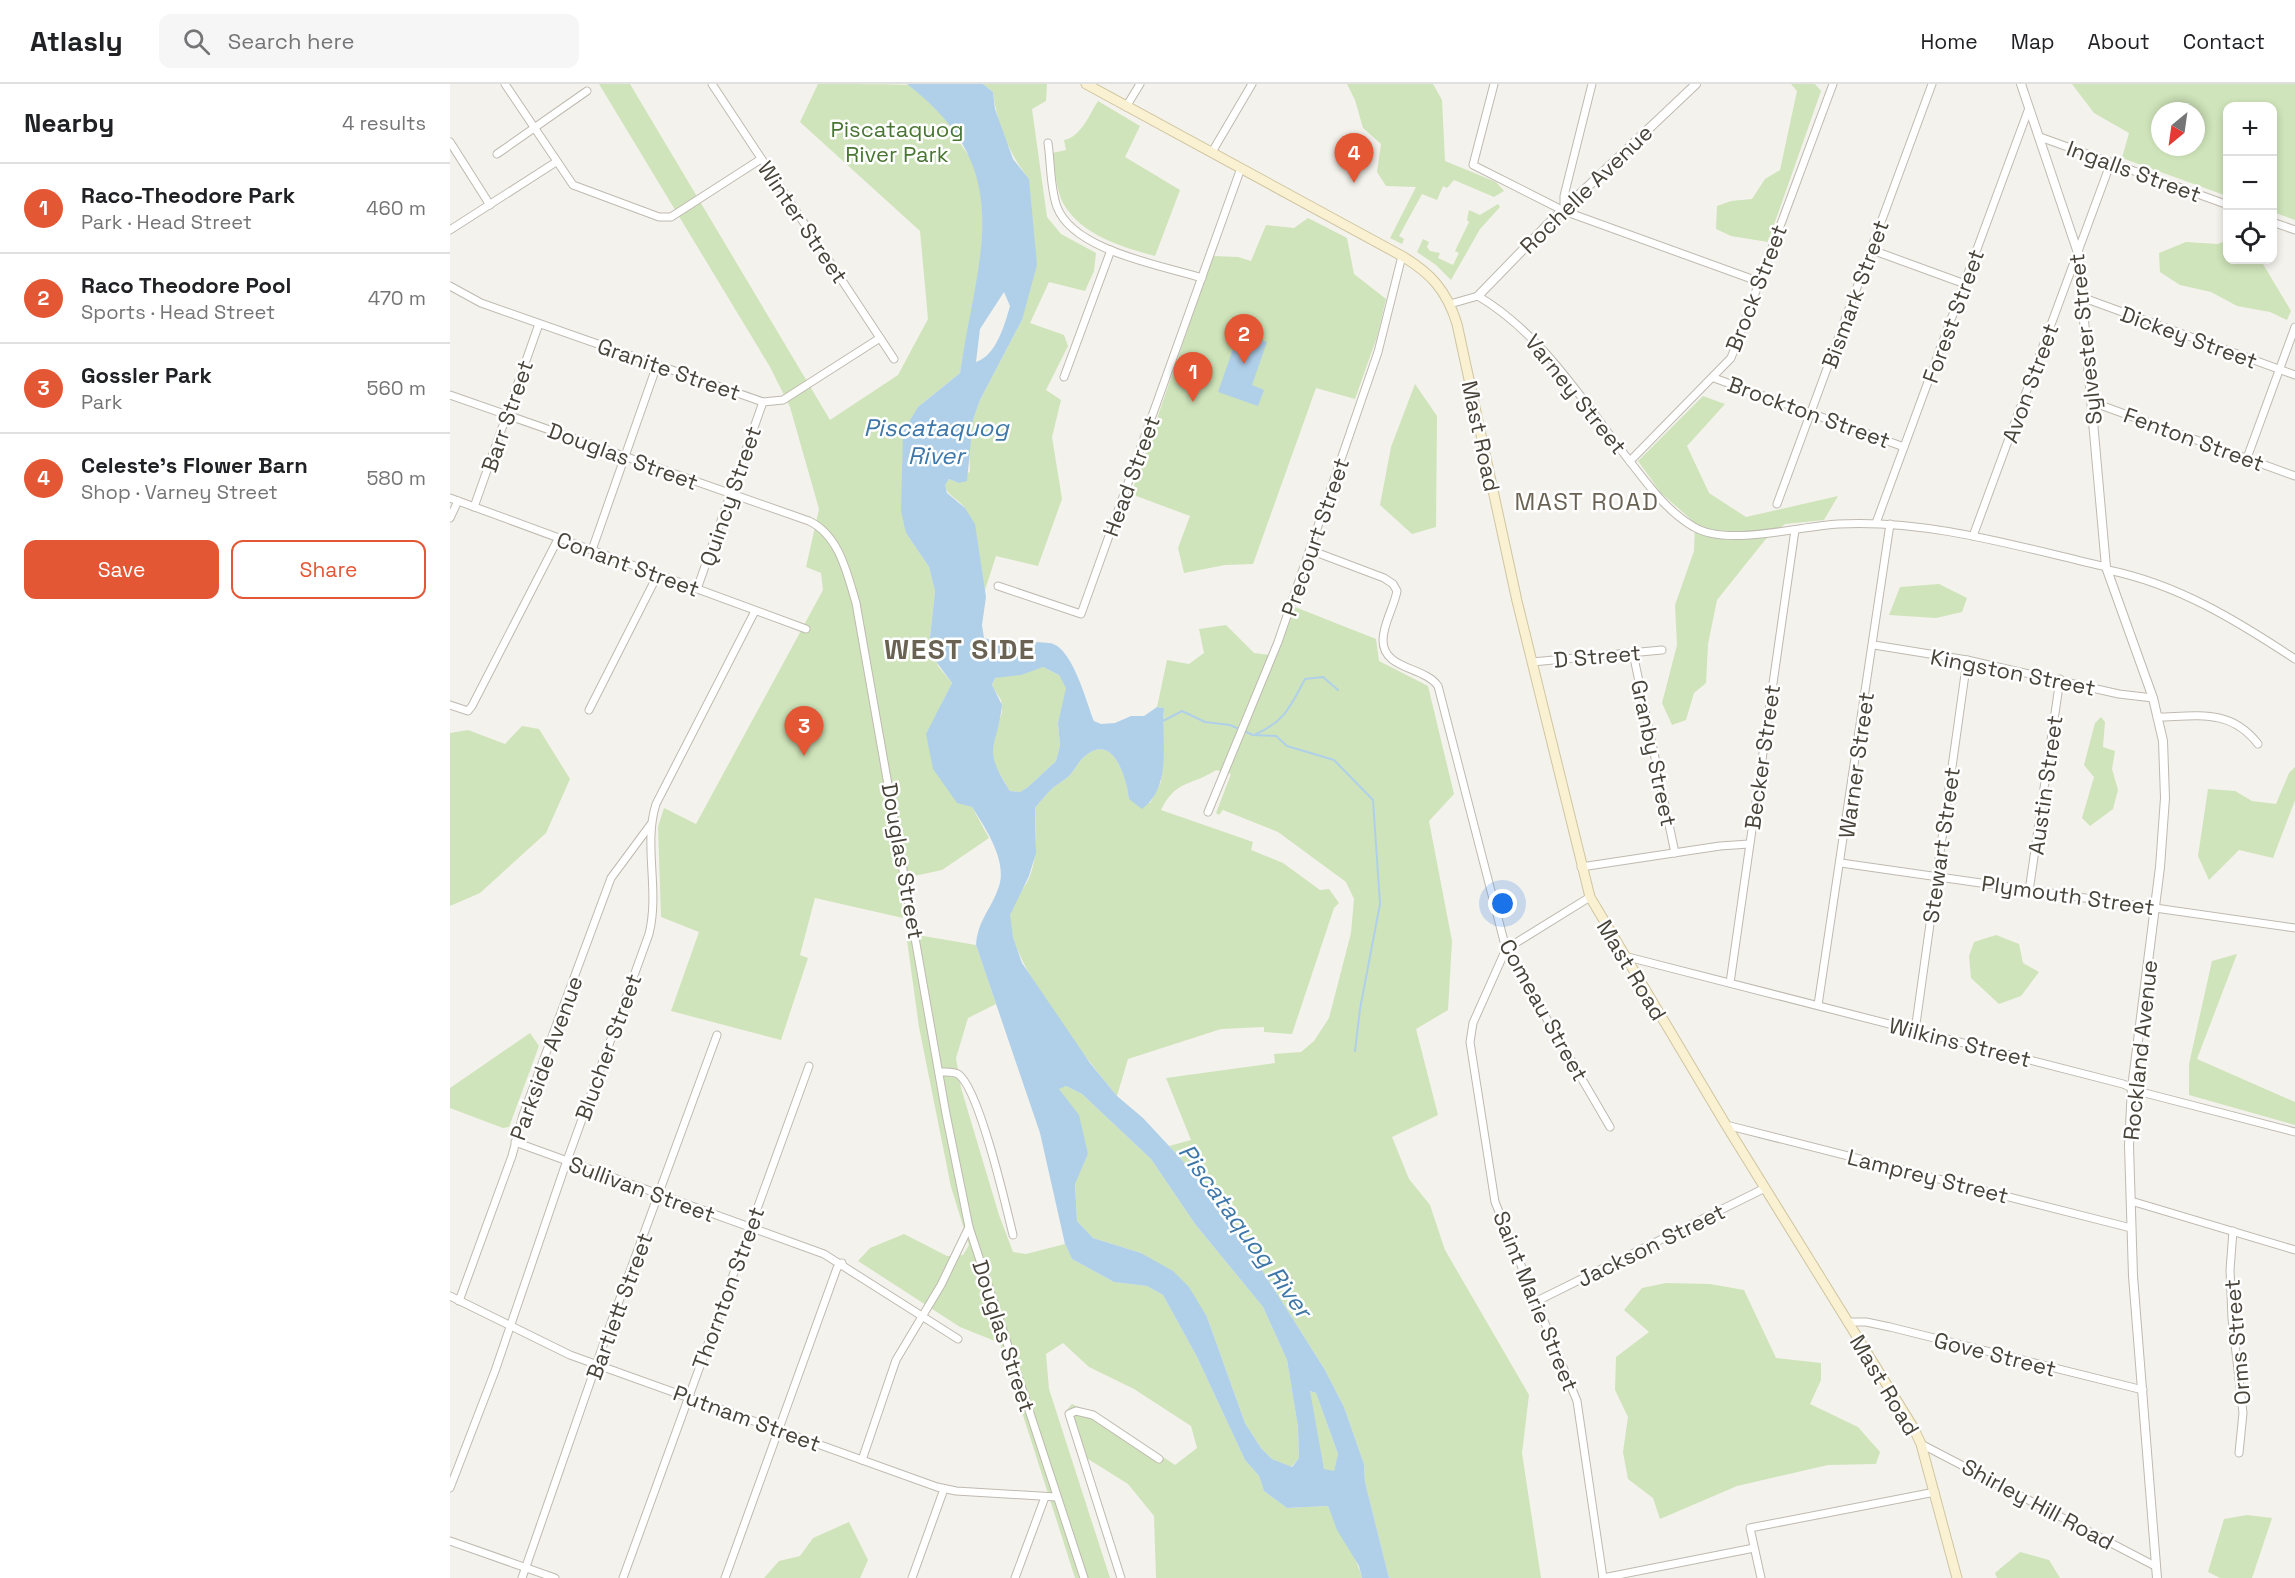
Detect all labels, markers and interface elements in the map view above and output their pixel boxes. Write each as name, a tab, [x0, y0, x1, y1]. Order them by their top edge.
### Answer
search box	[159, 14, 579, 68]
text: Atlasly	[30, 23, 123, 59]
icon: search	[180, 25, 213, 58]
text: Search here	[228, 27, 354, 55]
text: Home	[1920, 28, 1978, 55]
text: Map	[2011, 28, 2055, 55]
text: About	[2088, 28, 2150, 55]
text: Contact	[2183, 28, 2265, 55]
north arrow	[2151, 102, 2205, 156]
map controls	[2223, 102, 2277, 264]
button: +	[2223, 102, 2277, 156]
text: Nearby	[24, 106, 114, 140]
text: 4 results	[342, 110, 426, 136]
park label: Piscataquog River Park	[830, 115, 964, 168]
street label: Rochelle Avenue	[1514, 118, 1658, 260]
pin: 4	[1334, 134, 1374, 183]
street label: Ingalls Street	[2063, 134, 2205, 208]
street label: Winter Street	[752, 155, 854, 289]
button: −	[2223, 156, 2277, 210]
text: Raco-Theodore Park	[81, 181, 295, 209]
text: 1	[39, 195, 48, 221]
text: 460 m	[366, 195, 426, 221]
text: Park · Head Street	[81, 209, 252, 235]
button: locate	[2223, 210, 2277, 264]
street label: Bismark Street	[1815, 216, 1895, 372]
street label: Brock Street	[1719, 220, 1793, 356]
street label: Forest Street	[1916, 245, 1990, 387]
street label: Sylvester Street	[2062, 252, 2108, 426]
text: Raco Theodore Pool	[81, 271, 291, 299]
text: 2	[38, 285, 49, 311]
text: 470 m	[368, 285, 426, 311]
text: Sports · Head Street	[81, 299, 275, 325]
street label: Dickey Street	[2117, 299, 2261, 375]
pin: 2	[1224, 314, 1264, 364]
street label: Avon Street	[1995, 320, 2065, 446]
street label: Varney Street	[1519, 328, 1633, 460]
street label: Granite Street	[594, 331, 744, 407]
pin: 1	[1174, 352, 1212, 402]
street label: Barr Street	[475, 356, 539, 476]
text: Gossler Park	[81, 361, 212, 389]
street label: Brockton Street	[1724, 370, 1894, 454]
text: 3	[37, 375, 50, 401]
text: 560 m	[367, 375, 426, 401]
street label: Mast Road	[1456, 378, 1506, 494]
text: Park	[81, 389, 123, 415]
street label: Fenton Street	[2120, 401, 2268, 477]
water label: Piscataquog River	[863, 412, 1010, 471]
street label: Head Street	[1096, 412, 1166, 540]
street label: Douglas Street	[544, 416, 702, 496]
street label: Quincy Street	[693, 422, 767, 570]
text: Celeste's Flower Barn	[81, 451, 308, 479]
street label: Precourt Street	[1275, 454, 1355, 620]
text: 4	[37, 465, 50, 491]
text: 580 m	[366, 465, 426, 491]
text: Shop · Varney Street	[81, 479, 278, 505]
district label: MAST ROAD	[1515, 486, 1659, 517]
street label: Conant Street	[553, 525, 703, 603]
button: Save	[24, 540, 219, 599]
button: Share	[231, 540, 426, 599]
district label: WEST SIDE	[884, 631, 1036, 667]
street label: D Street	[1552, 638, 1642, 674]
street label: Kingston Street	[1928, 642, 2098, 702]
street label: Granby Street	[1625, 677, 1683, 829]
street label: Becker Street	[1738, 683, 1786, 831]
street label: Warner Street	[1832, 690, 1880, 840]
pin: 3	[784, 706, 824, 756]
street label: Austin Street	[2021, 713, 2069, 857]
street label: Stewart Street	[1916, 765, 1966, 925]
street label: Douglas Street	[875, 781, 931, 941]
street label: Plymouth Street	[1980, 869, 2156, 921]
your location	[1488, 889, 1517, 918]
street label: Mast Road	[1591, 914, 1673, 1026]
street label: Comeau Street	[1493, 934, 1595, 1086]
street label: Rockland Avenue	[2117, 958, 2163, 1142]
street label: Blucher Street	[568, 970, 648, 1124]
street label: Parkside Avenue	[503, 972, 589, 1144]
street label: Wilkins Street	[1886, 1011, 2034, 1073]
water label: Piscataquog River	[1172, 1137, 1321, 1326]
street label: Lamprey Street	[1845, 1142, 2011, 1210]
street label: Sullivan Street	[565, 1150, 719, 1228]
street label: Jackson Street	[1572, 1197, 1730, 1293]
street label: Thornton Street	[686, 1203, 770, 1373]
street label: Saint Marie Street	[1487, 1207, 1585, 1395]
street label: Bartlett Street	[579, 1229, 659, 1383]
street label: Douglas Street	[966, 1256, 1042, 1416]
street label: Orms Street	[2218, 1278, 2256, 1406]
street label: Gove Street	[1931, 1325, 2059, 1383]
street label: Mast Road	[1844, 1329, 1926, 1441]
street label: Putnam Street	[670, 1378, 824, 1458]
street label: Shirley Hill Road	[1957, 1452, 2119, 1556]

